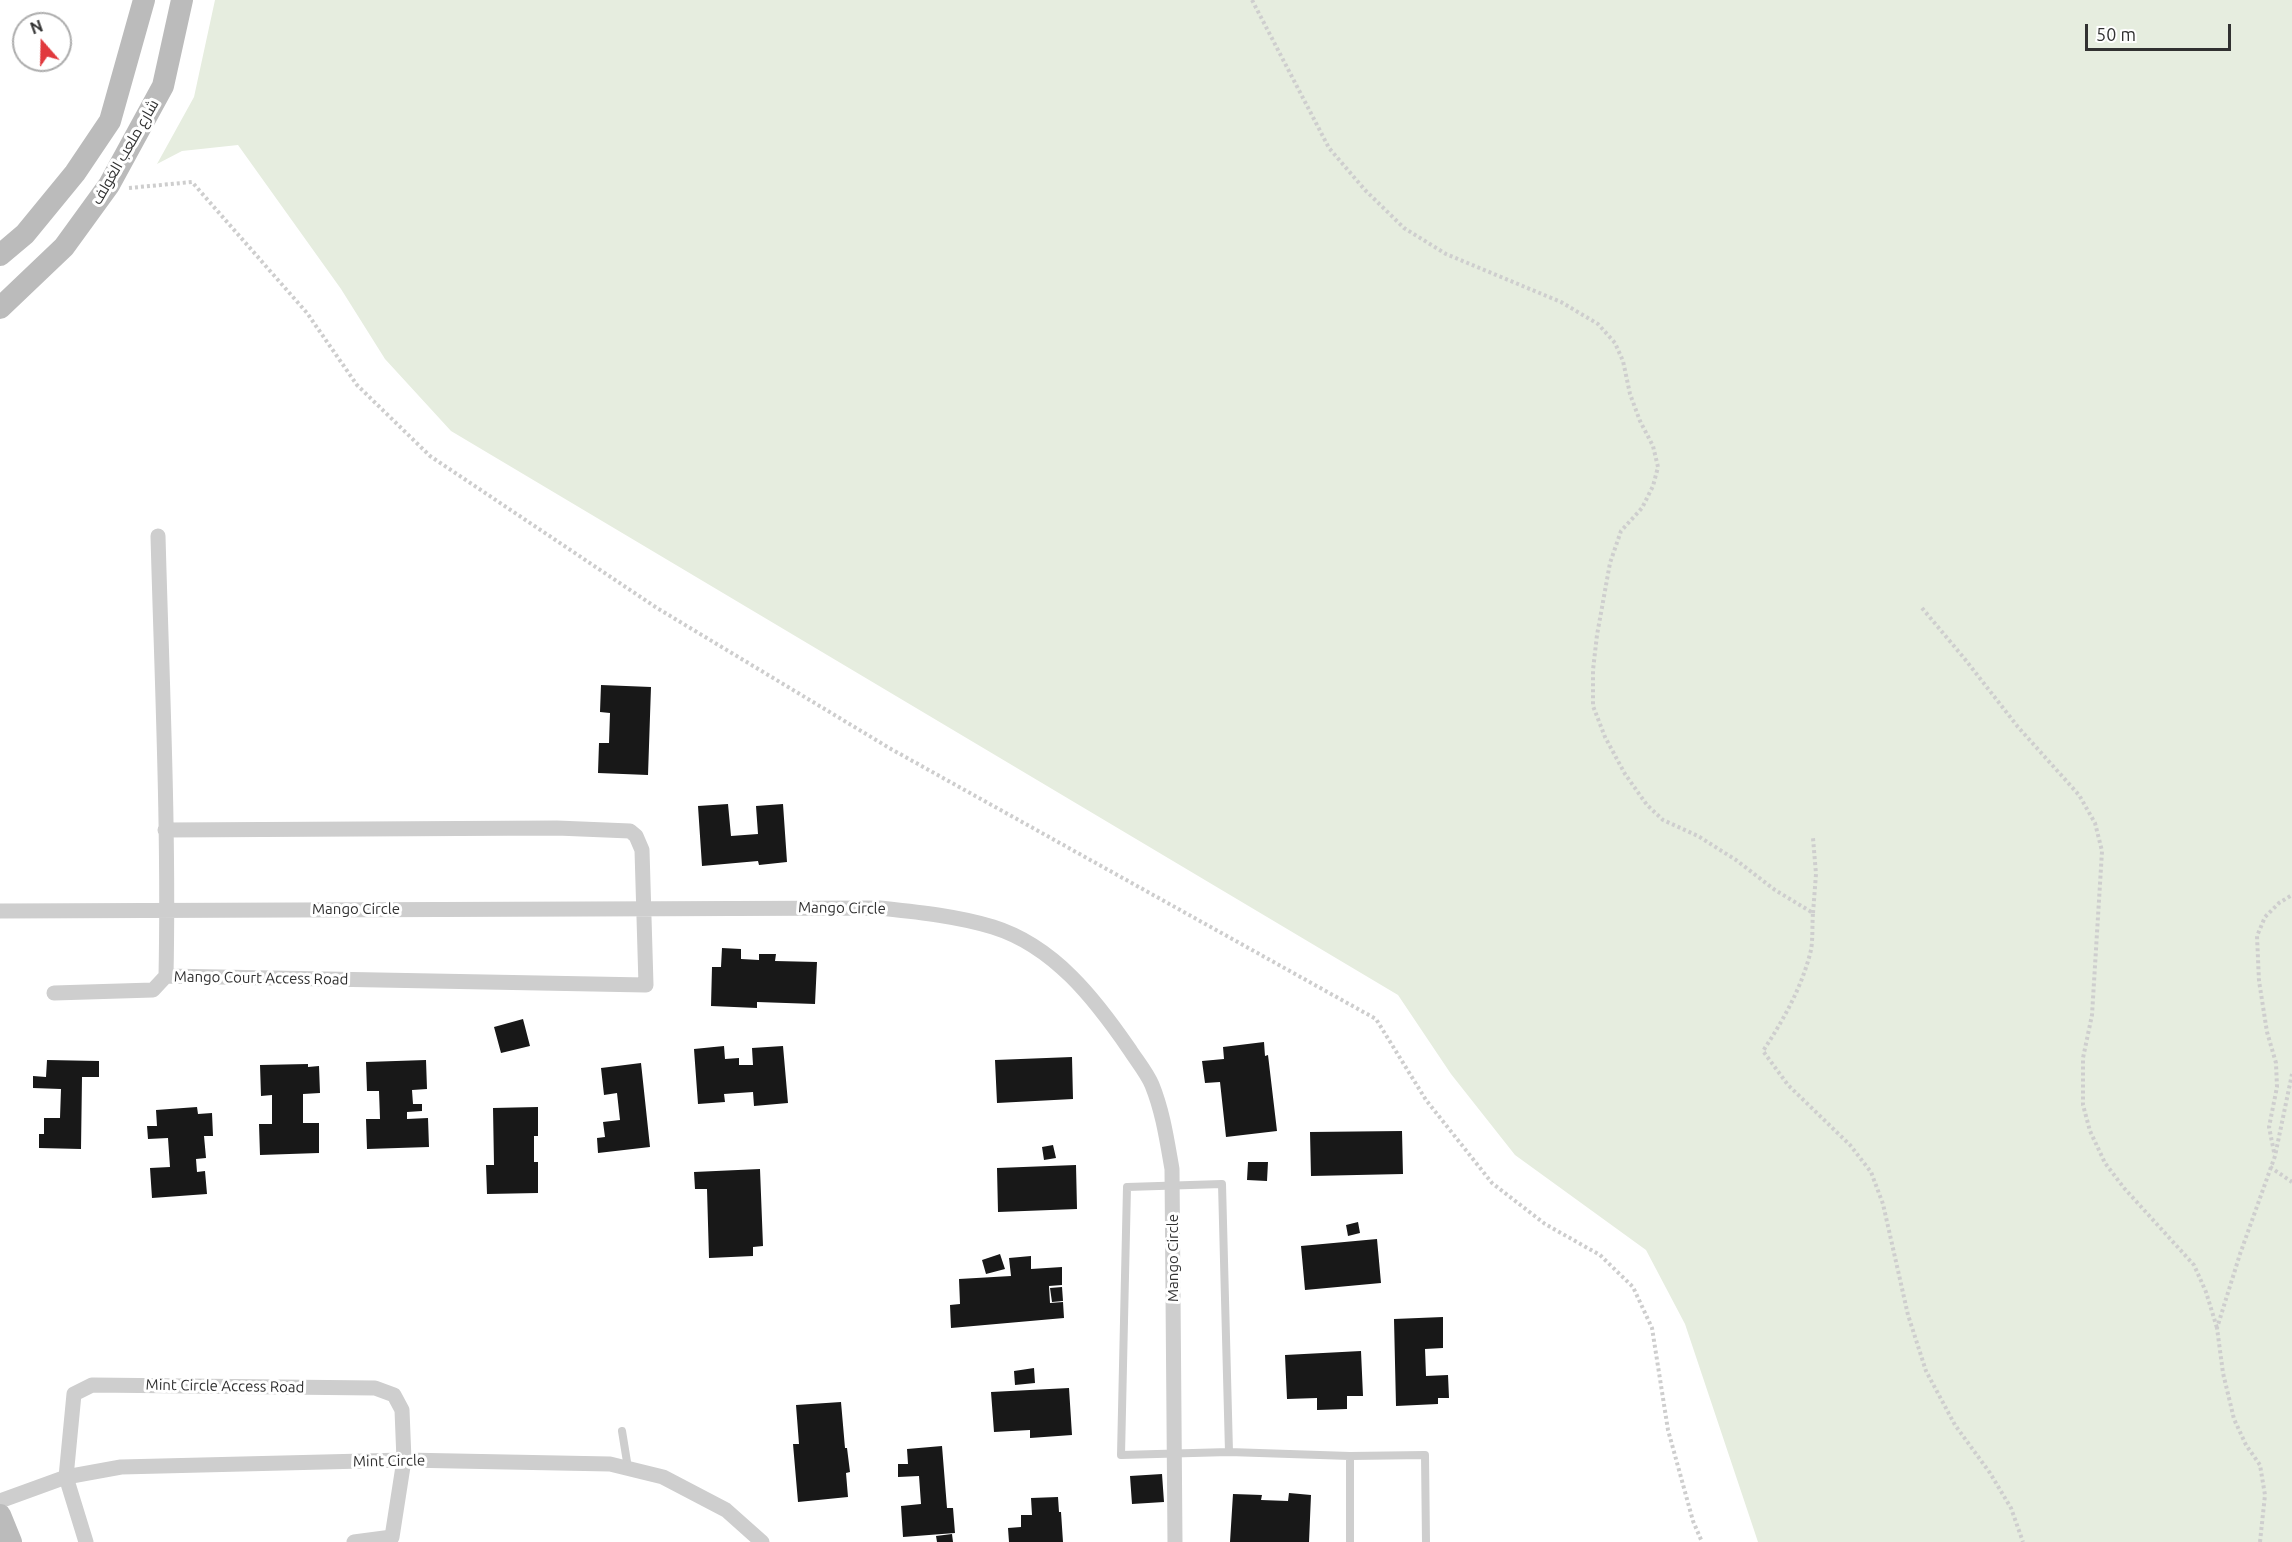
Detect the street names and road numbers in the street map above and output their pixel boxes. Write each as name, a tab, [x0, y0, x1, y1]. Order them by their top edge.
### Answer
street label: شارع ملعب الغولف	[88, 96, 162, 208]
street label: Mango Circle	[798, 898, 886, 918]
street label: Mango Circle	[312, 900, 400, 918]
street label: Mango Court Access Road	[174, 967, 348, 989]
street label: Mango Circle	[1164, 1214, 1182, 1302]
street label: Mint Circle Access Road	[146, 1376, 304, 1396]
street label: Mint Circle	[353, 1451, 425, 1471]

